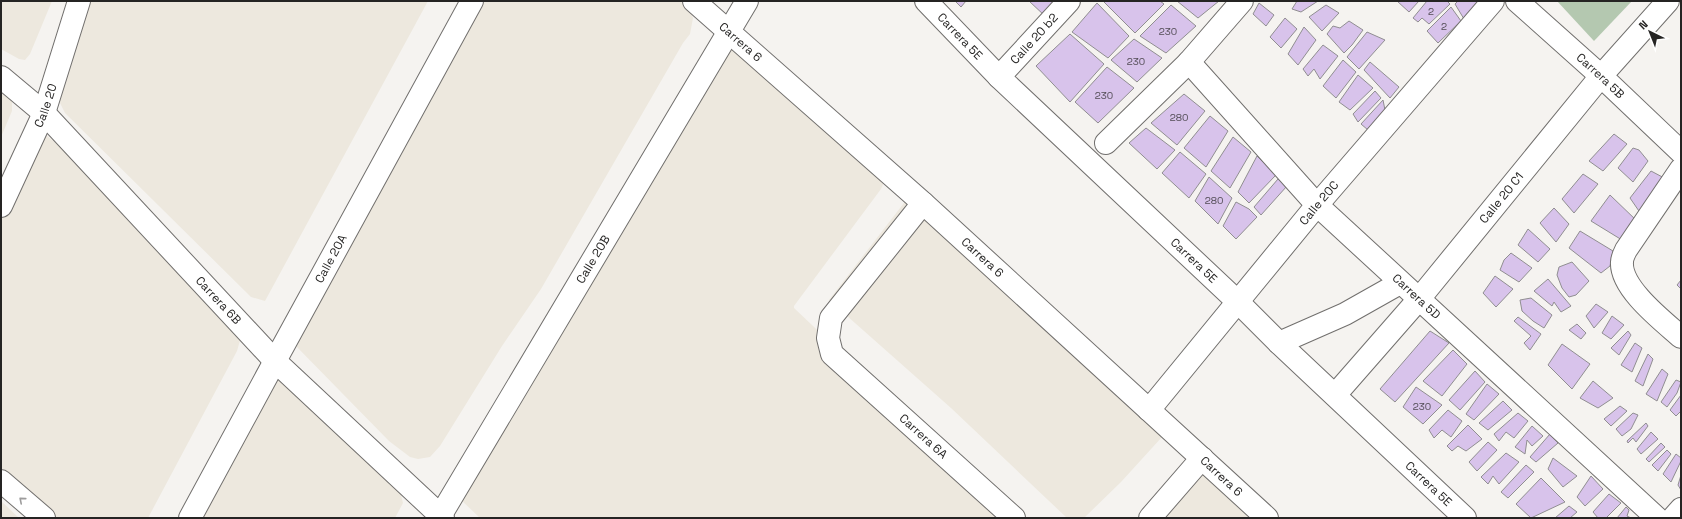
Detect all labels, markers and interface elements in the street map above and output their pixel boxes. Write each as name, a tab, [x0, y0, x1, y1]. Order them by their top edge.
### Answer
house number: 2	[1428, 5, 1434, 18]
street label: Carrera 5E	[934, 10, 986, 63]
street label: Calle 20 b2	[1007, 10, 1062, 68]
north arrow	[1630, 12, 1670, 52]
text: N	[1636, 17, 1651, 32]
street label: Carrera 6	[716, 19, 765, 65]
house number: 2	[1441, 20, 1447, 33]
house number: 230	[1159, 25, 1177, 38]
street label: Carrera 5B	[1573, 50, 1628, 102]
house number: 230	[1127, 55, 1145, 68]
street label: Calle 20	[30, 82, 61, 130]
house number: 230	[1095, 89, 1113, 102]
house number: 280	[1170, 111, 1188, 124]
street label: Calle 20 C1	[1476, 169, 1527, 227]
street label: Calle 20C	[1296, 177, 1343, 228]
house number: 280	[1205, 194, 1223, 207]
street label: Calle 20A	[311, 231, 351, 286]
street label: Calle 20B	[572, 232, 614, 287]
street label: Carrera 6	[958, 234, 1007, 281]
street label: Carrera 5E	[1167, 234, 1221, 287]
street label: Carrera 5D	[1389, 270, 1444, 323]
street label: Carrera 6B	[192, 273, 245, 328]
house number: 230	[1413, 400, 1431, 413]
street label: Carrera 6A	[896, 410, 951, 463]
street label: Carrera 6	[1197, 453, 1246, 500]
street label: Carrera 5E	[1402, 458, 1456, 510]
one-way arrow	[20, 497, 27, 504]

